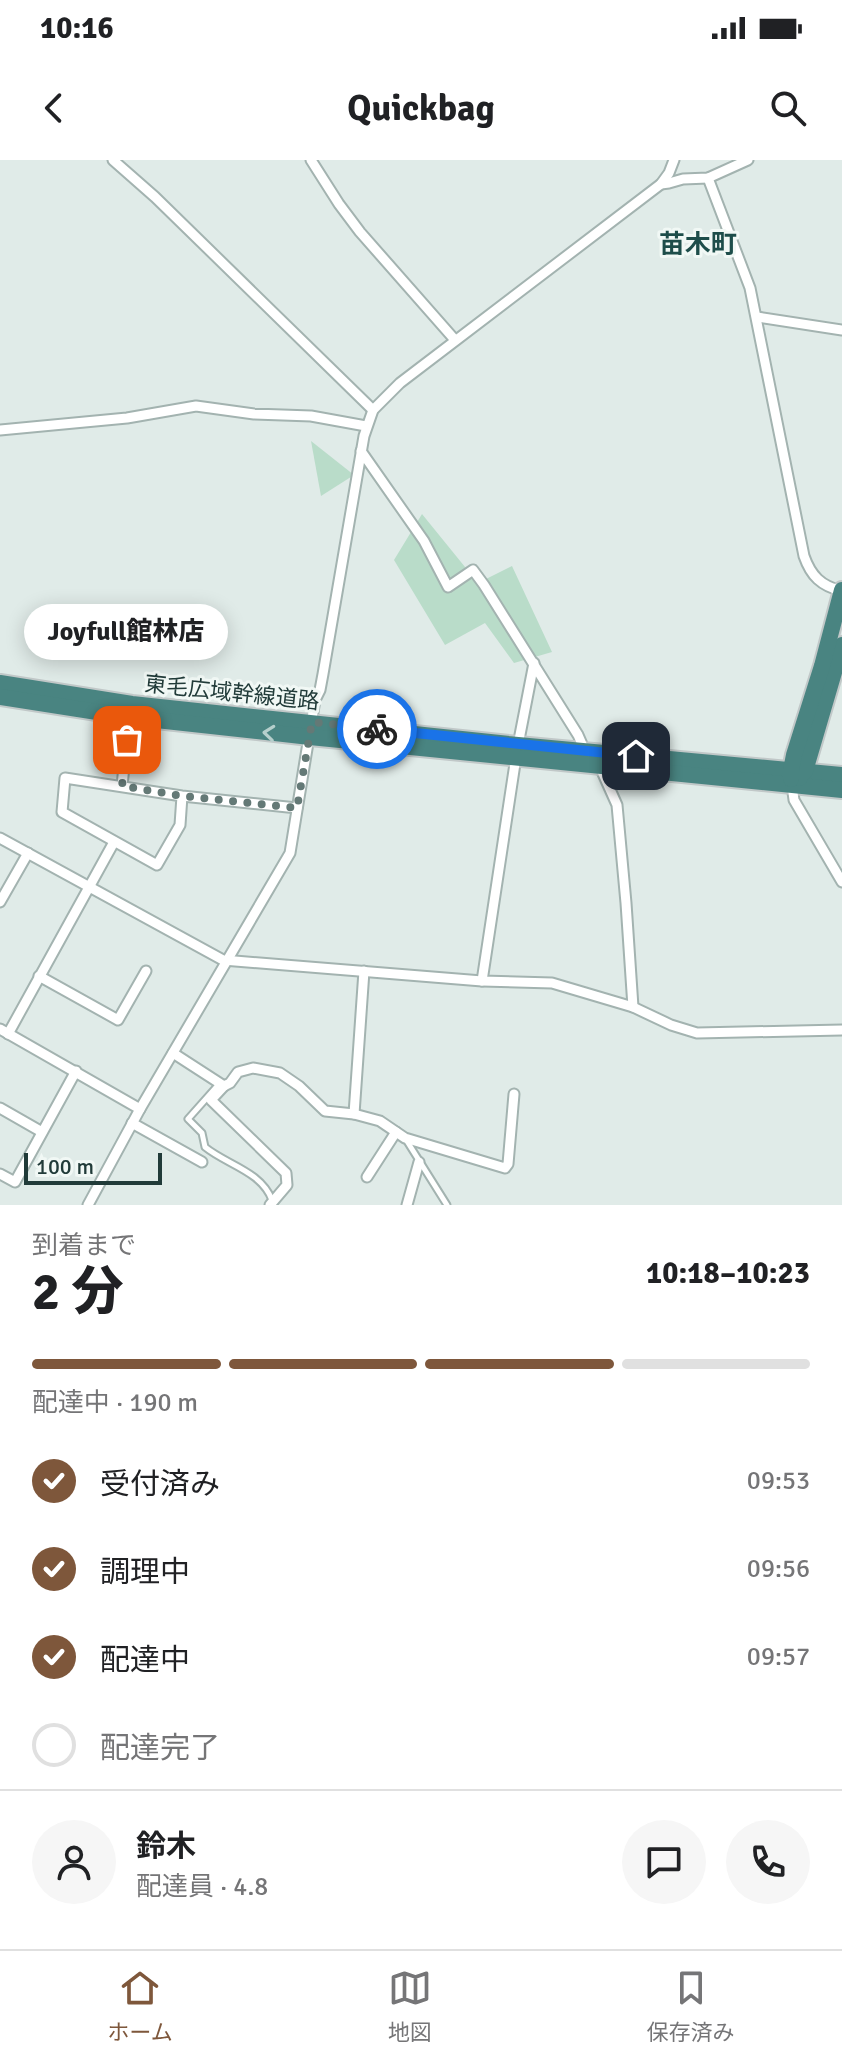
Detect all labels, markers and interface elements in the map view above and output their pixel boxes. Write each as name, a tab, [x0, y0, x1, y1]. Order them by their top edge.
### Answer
text: 10:16	[40, 10, 114, 47]
icon: back	[32, 86, 76, 130]
text: Quickbag	[347, 86, 495, 131]
icon: search	[766, 86, 810, 130]
district label: 苗木町	[659, 229, 737, 261]
callout: Joyfull館林店	[25, 604, 229, 660]
text: Joyfull館林店	[47, 616, 205, 648]
street label: 東毛広域幹線道路	[143, 670, 321, 715]
courier	[337, 689, 417, 769]
pin	[93, 706, 161, 774]
icon: bike	[355, 707, 399, 751]
icon: bag	[105, 718, 149, 762]
pin	[602, 722, 670, 790]
one-way arrow	[262, 724, 275, 741]
icon: home	[614, 734, 658, 778]
scale bar	[24, 1149, 162, 1185]
text: 100 m	[36, 1153, 94, 1180]
text: 到着まで	[32, 1230, 136, 1262]
text: 10:18–10:23	[646, 1255, 810, 1292]
text: 2 分	[32, 1260, 124, 1324]
text: 配達中 · 190 m	[32, 1387, 198, 1419]
icon: check	[32, 1459, 76, 1503]
text: 09:53	[747, 1465, 810, 1497]
text: 受付済み	[100, 1466, 220, 1503]
icon: check	[32, 1547, 76, 1591]
text: 09:56	[747, 1553, 810, 1585]
text: 調理中	[100, 1554, 190, 1591]
icon: check	[32, 1635, 76, 1679]
text: 09:57	[747, 1641, 810, 1673]
text: 配達中	[100, 1642, 190, 1679]
text: 配達完了	[100, 1730, 220, 1767]
button: person	[32, 1820, 116, 1904]
button: chat	[622, 1820, 706, 1904]
button: phone	[726, 1820, 810, 1904]
text: 鈴木	[136, 1828, 196, 1865]
text: 配達員 · 4.8	[136, 1871, 268, 1903]
tab: ホーム	[107, 1966, 173, 2046]
tab: 地図	[388, 1966, 432, 2046]
tab: 保存済み	[647, 1966, 735, 2046]

